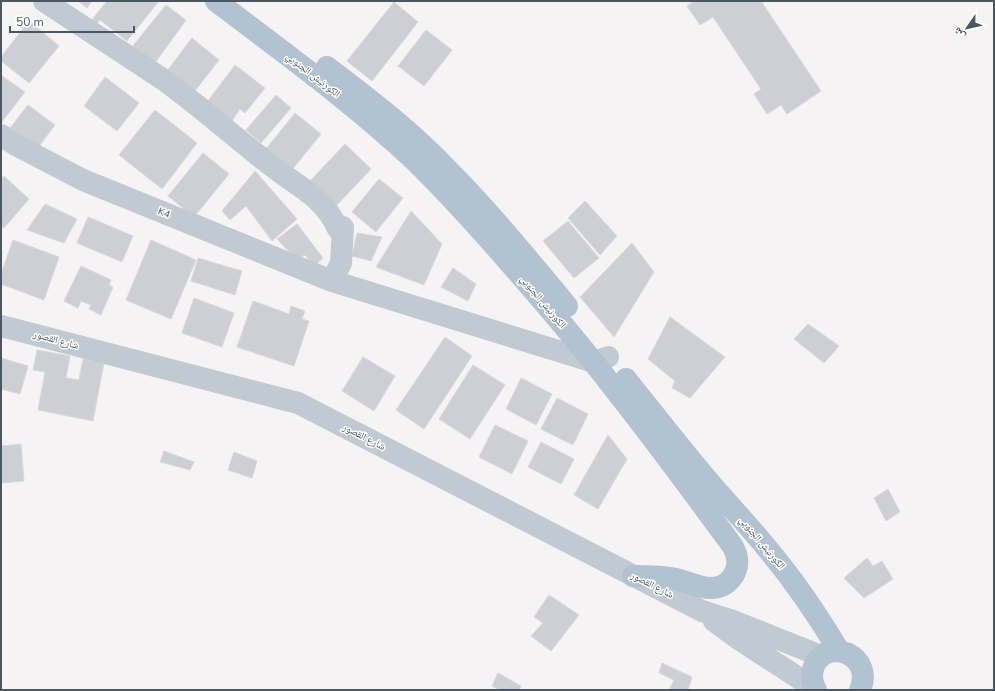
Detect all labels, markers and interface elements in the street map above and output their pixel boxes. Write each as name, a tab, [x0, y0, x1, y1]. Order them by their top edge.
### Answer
scale bar	[10, 8, 134, 34]
north arrow	[947, 8, 987, 48]
text: 50 m	[16, 14, 44, 30]
text: ش	[949, 24, 969, 42]
street label: الكورنيش الجنوبي	[283, 49, 343, 101]
street label: K4	[156, 204, 172, 222]
street label: الكورنيش الجنوبي	[516, 273, 569, 332]
street label: شارع القصور	[31, 327, 81, 353]
street label: شارع القصور	[339, 420, 388, 454]
street label: الكورنيش الجنوبي	[735, 514, 788, 573]
street label: شارع القصور	[627, 568, 676, 602]

